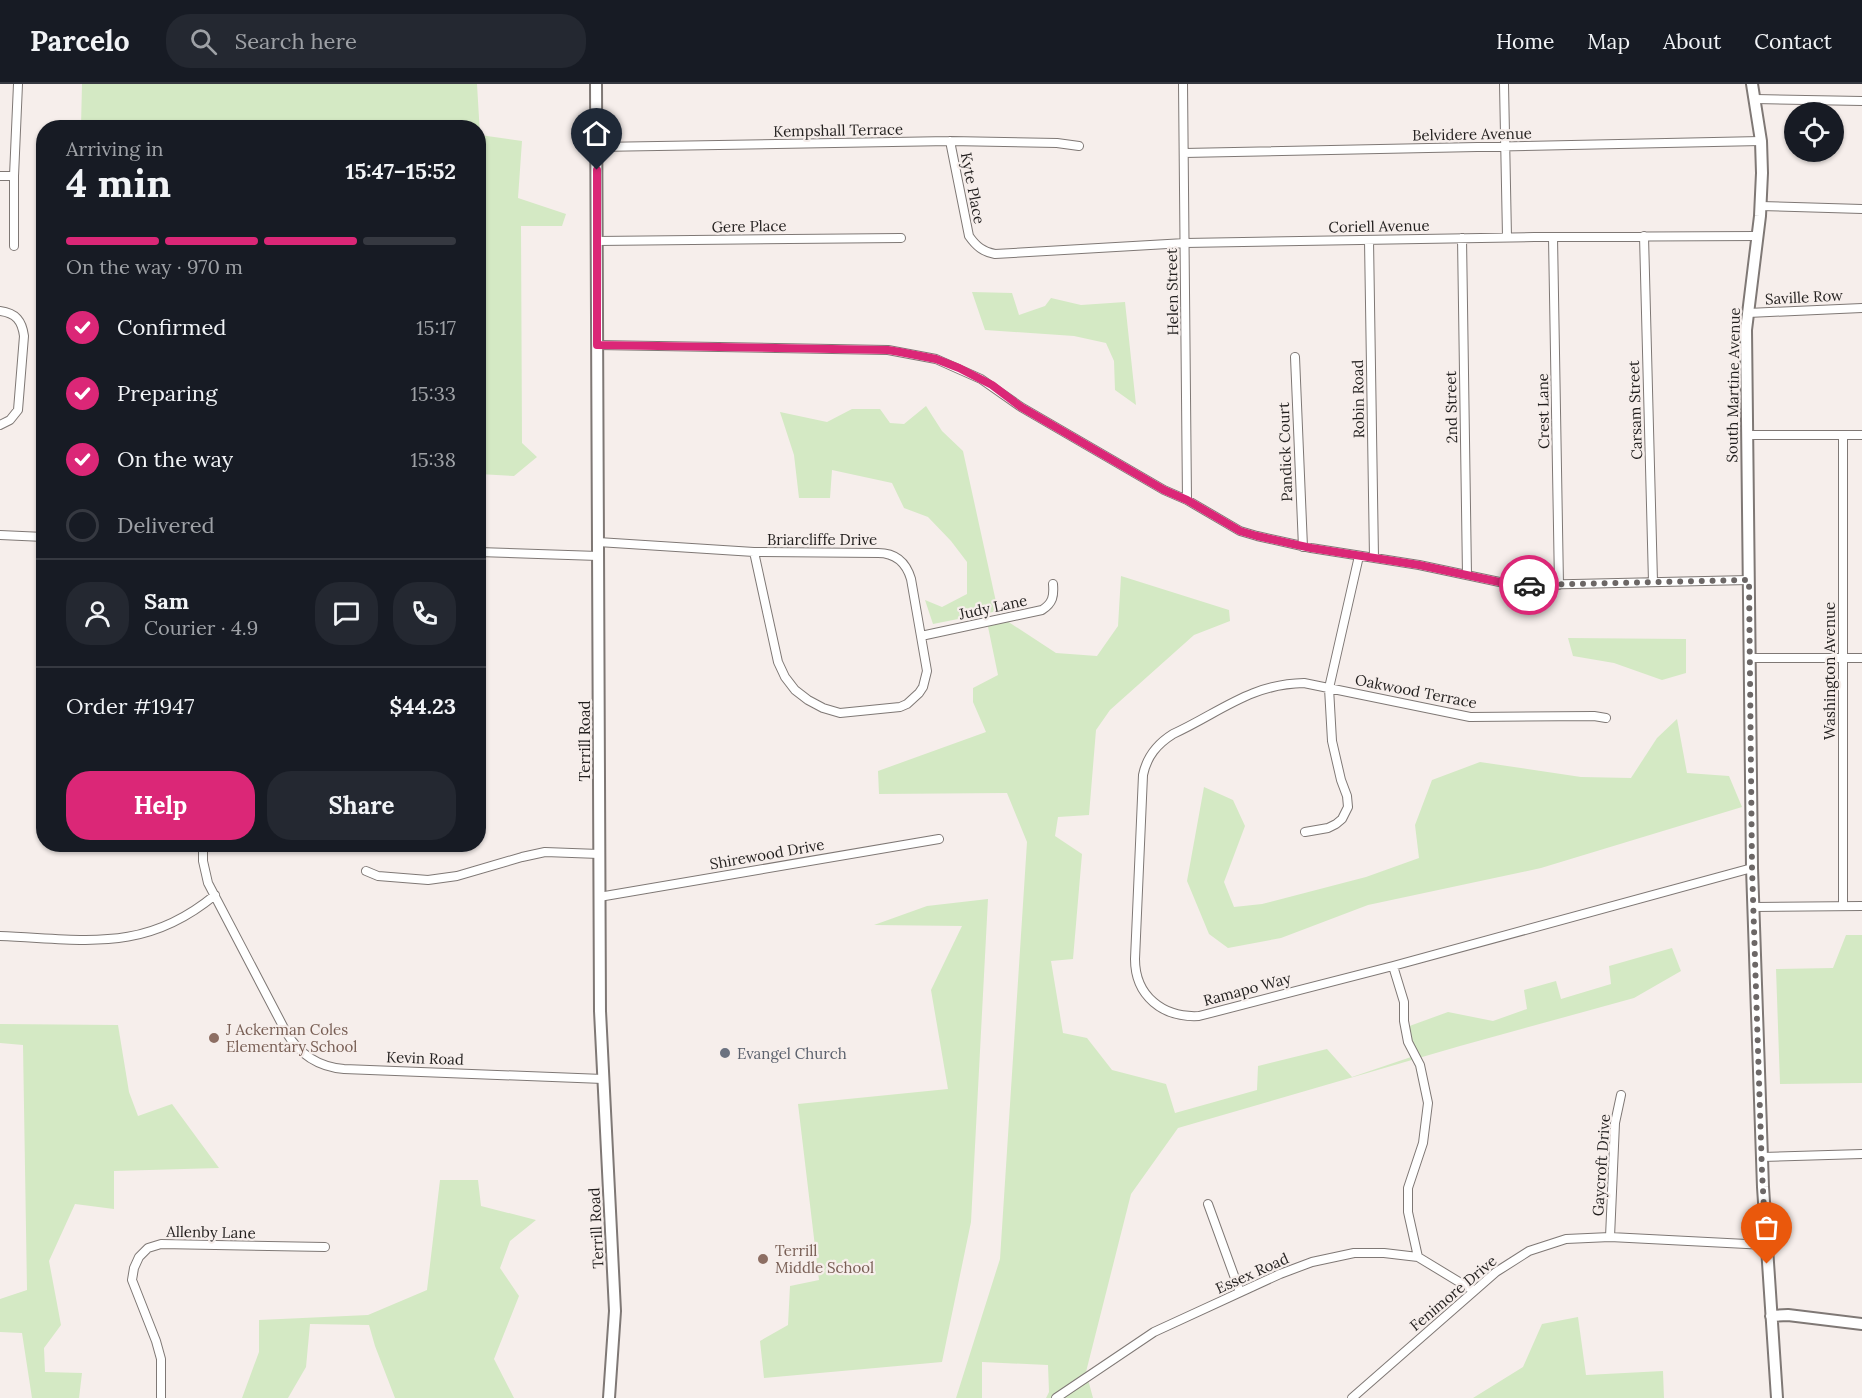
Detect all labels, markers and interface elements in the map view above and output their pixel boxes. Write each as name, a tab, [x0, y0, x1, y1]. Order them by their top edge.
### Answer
search box	[166, 14, 586, 68]
text: Parcelo	[30, 23, 130, 59]
icon: search	[187, 25, 220, 58]
text: Search here	[235, 27, 357, 55]
text: Home	[1496, 28, 1554, 55]
text: Map	[1587, 28, 1630, 55]
text: About	[1663, 28, 1721, 55]
text: Contact	[1754, 28, 1832, 55]
map controls	[1784, 102, 1844, 162]
button: locate	[1784, 102, 1844, 162]
pin	[571, 108, 622, 170]
icon: home	[580, 117, 613, 150]
street label: Kempshall Terrace	[773, 119, 903, 141]
street label: Belvidere Avenue	[1412, 123, 1532, 145]
text: Arriving in	[66, 136, 163, 161]
street label: Kyte Place	[957, 151, 989, 225]
text: 15:47–15:52	[345, 157, 456, 185]
text: 4 min	[66, 158, 171, 208]
street label: Gere Place	[711, 216, 787, 236]
street label: Coriell Avenue	[1328, 216, 1430, 236]
street label: Helen Street	[1162, 248, 1182, 336]
text: On the way · 970 m	[66, 254, 243, 279]
street label: Saville Row	[1765, 285, 1843, 309]
street label: South Martine Avenue	[1722, 307, 1744, 463]
icon: check	[66, 311, 99, 344]
text: Confirmed	[117, 313, 226, 341]
text: 15:17	[416, 315, 456, 340]
street label: Robin Road	[1348, 359, 1368, 439]
street label: Carsam Street	[1624, 360, 1646, 460]
street label: 2nd Street	[1441, 370, 1461, 443]
street label: Crest Lane	[1533, 373, 1553, 449]
icon: check	[66, 377, 99, 410]
text: Preparing	[117, 379, 217, 407]
text: 15:33	[411, 381, 456, 406]
street label: Pandick Court	[1274, 402, 1296, 502]
icon: check	[66, 443, 99, 476]
text: On the way	[117, 445, 233, 473]
text: 15:38	[410, 447, 456, 472]
text: Delivered	[117, 511, 215, 539]
street label: Briarcliffe Drive	[767, 530, 877, 549]
courier	[1499, 555, 1559, 615]
icon: car	[1513, 569, 1546, 602]
button: person	[66, 582, 129, 645]
button: chat	[315, 582, 378, 645]
button: phone	[393, 582, 456, 645]
text: Sam	[144, 587, 189, 615]
street label: Judy Lane	[956, 591, 1029, 624]
street label: Washington Avenue	[1820, 602, 1839, 740]
text: Courier · 4.9	[144, 615, 258, 640]
street label: Oakwood Terrace	[1353, 670, 1479, 712]
text: Order #1947	[66, 692, 194, 720]
text: $44.23	[390, 692, 456, 720]
street label: Terrill Road	[575, 700, 594, 782]
button: Help	[66, 771, 255, 840]
button: Share	[267, 771, 456, 840]
street label: Shirewood Drive	[708, 835, 826, 873]
street label: Ramapo Way	[1201, 968, 1293, 1010]
place label: J Ackerman Coles Elementary School	[225, 1020, 357, 1056]
marker: J Ackerman Coles Elementary School	[207, 1031, 221, 1045]
place label: Evangel Church	[737, 1044, 847, 1063]
marker: Evangel Church	[718, 1046, 732, 1060]
street label: Kevin Road	[386, 1047, 464, 1069]
street label: Gaycroft Drive	[1588, 1113, 1614, 1217]
street label: Terrill Road	[584, 1187, 608, 1269]
pin	[1741, 1202, 1792, 1264]
icon: bag	[1750, 1211, 1783, 1244]
street label: Allenby Lane	[165, 1222, 256, 1242]
place label: Terrill Middle School	[775, 1241, 874, 1277]
street label: Essex Road	[1213, 1248, 1291, 1298]
street label: Fenimore Drive	[1406, 1251, 1500, 1335]
marker: Terrill Middle School	[756, 1252, 770, 1266]

